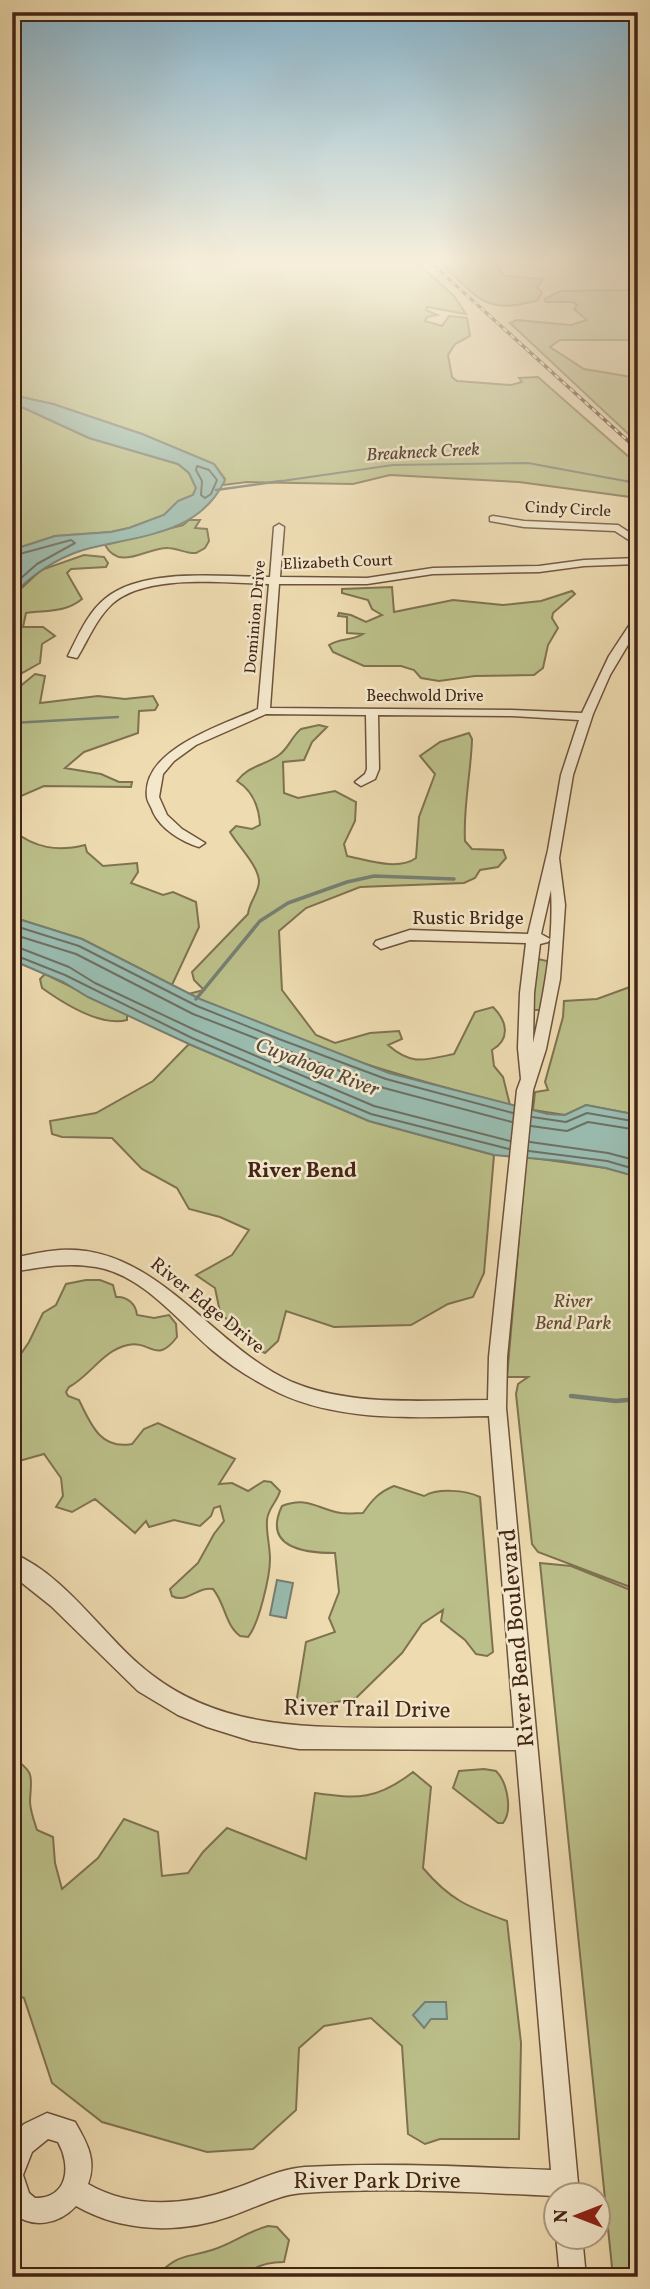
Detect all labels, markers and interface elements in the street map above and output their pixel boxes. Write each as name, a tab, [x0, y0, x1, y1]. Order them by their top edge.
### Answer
water label: Breakneck Creek	[366, 438, 480, 468]
street label: Cindy Circle	[524, 497, 612, 523]
street label: Elizabeth Court	[283, 550, 394, 576]
street label: Dominion Drive	[240, 559, 272, 675]
street label: Beechwold Drive	[366, 686, 484, 708]
street label: Rustic Bridge	[412, 906, 524, 932]
water label: Cuyahoga River	[251, 1031, 383, 1105]
district label: River Bend	[247, 1157, 357, 1186]
street label: River Edge Drive	[144, 1252, 270, 1360]
park label: River Bend Park	[535, 1289, 611, 1337]
street label: River Bend Boulevard	[492, 1527, 544, 1749]
street label: River Trail Drive	[283, 1693, 451, 1727]
street label: River Park Drive	[293, 2166, 461, 2198]
north arrow	[542, 2180, 612, 2250]
text: N	[549, 2209, 575, 2223]

